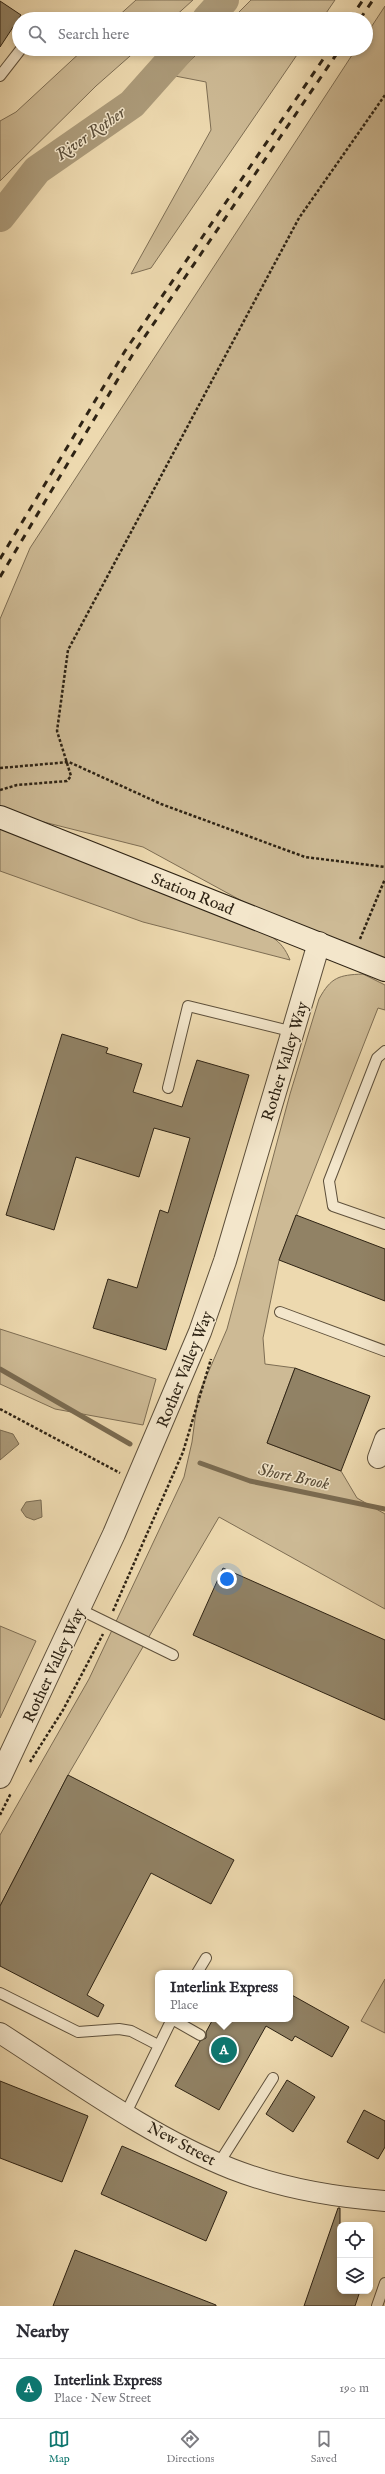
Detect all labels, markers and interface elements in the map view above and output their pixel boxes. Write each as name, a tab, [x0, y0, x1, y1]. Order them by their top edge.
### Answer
search box	[12, 12, 373, 56]
icon: search	[26, 23, 48, 45]
text: Search here	[58, 25, 129, 44]
water label: River Rother	[52, 102, 131, 166]
street label: Station Road	[148, 869, 237, 921]
street label: Rother Valley Way	[258, 999, 314, 1124]
street label: Rother Valley Way	[153, 1308, 218, 1431]
water label: Short Brook	[256, 1460, 332, 1495]
your location	[217, 1569, 237, 1589]
street label: Rother Valley Way	[20, 1605, 90, 1726]
popup	[155, 1970, 293, 2022]
text: Interlink Express	[170, 1978, 278, 1997]
text: Place	[170, 1997, 198, 2014]
pin: A	[211, 2035, 237, 2065]
street label: New Street	[143, 2118, 219, 2171]
map controls	[337, 2222, 373, 2294]
button: locate	[337, 2222, 373, 2258]
button: layers	[337, 2258, 373, 2294]
text: Nearby	[16, 2322, 69, 2343]
text: Interlink Express	[54, 2371, 162, 2390]
text: A	[25, 2380, 33, 2397]
text: 190 m	[339, 2380, 369, 2397]
text: Place · New Street	[54, 2390, 151, 2407]
tab: Map	[48, 2428, 70, 2466]
tab: Directions	[167, 2428, 214, 2466]
tab: Saved	[311, 2428, 337, 2466]

